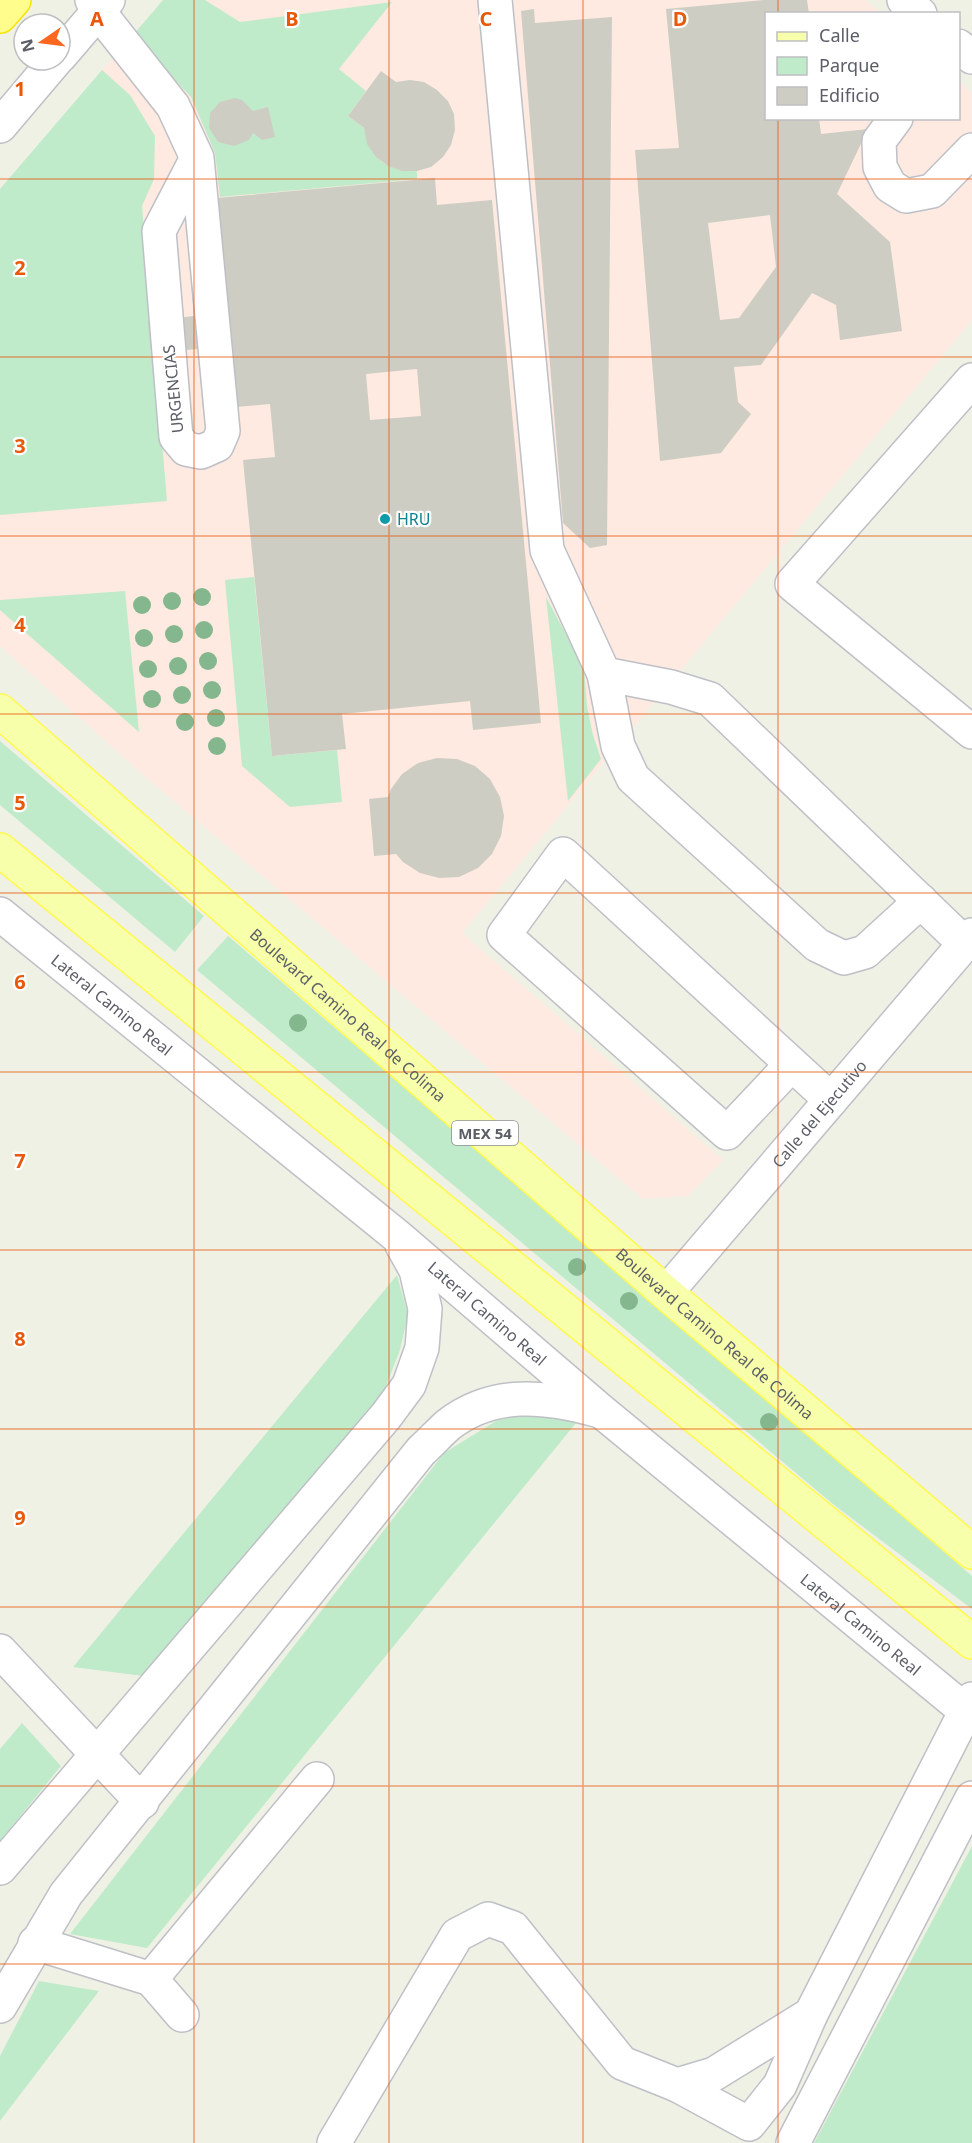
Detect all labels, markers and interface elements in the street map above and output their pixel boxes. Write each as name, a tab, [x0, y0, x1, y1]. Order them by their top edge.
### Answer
text: A	[90, 5, 104, 32]
text: B	[285, 5, 299, 32]
text: C	[480, 5, 493, 32]
text: D	[673, 5, 687, 32]
north arrow	[12, 12, 72, 72]
legend	[765, 12, 960, 120]
text: Calle	[819, 23, 860, 47]
text: N	[15, 37, 40, 55]
text: Parque	[819, 53, 879, 77]
text: 1	[14, 75, 26, 102]
text: Edificio	[819, 83, 880, 107]
text: 2	[14, 254, 26, 281]
street label: URGENCIAS	[157, 343, 189, 434]
text: 3	[14, 432, 26, 459]
place label: HRU	[397, 508, 431, 530]
marker: HRU	[378, 512, 392, 526]
text: 4	[14, 611, 26, 638]
text: 5	[14, 789, 26, 816]
street label: Boulevard Camino Real de Colima	[245, 923, 451, 1107]
street label: Lateral Camino Real	[47, 949, 177, 1060]
text: 6	[14, 968, 26, 995]
street label: Calle del Ejecutivo	[767, 1055, 872, 1172]
road number: MEX 54	[452, 1121, 518, 1145]
text: 7	[14, 1147, 26, 1174]
street label: Boulevard Camino Real de Colima	[611, 1243, 818, 1424]
street label: Lateral Camino Real	[423, 1256, 551, 1371]
text: 8	[14, 1325, 26, 1352]
text: 9	[14, 1504, 26, 1531]
street label: Lateral Camino Real	[796, 1568, 925, 1680]

